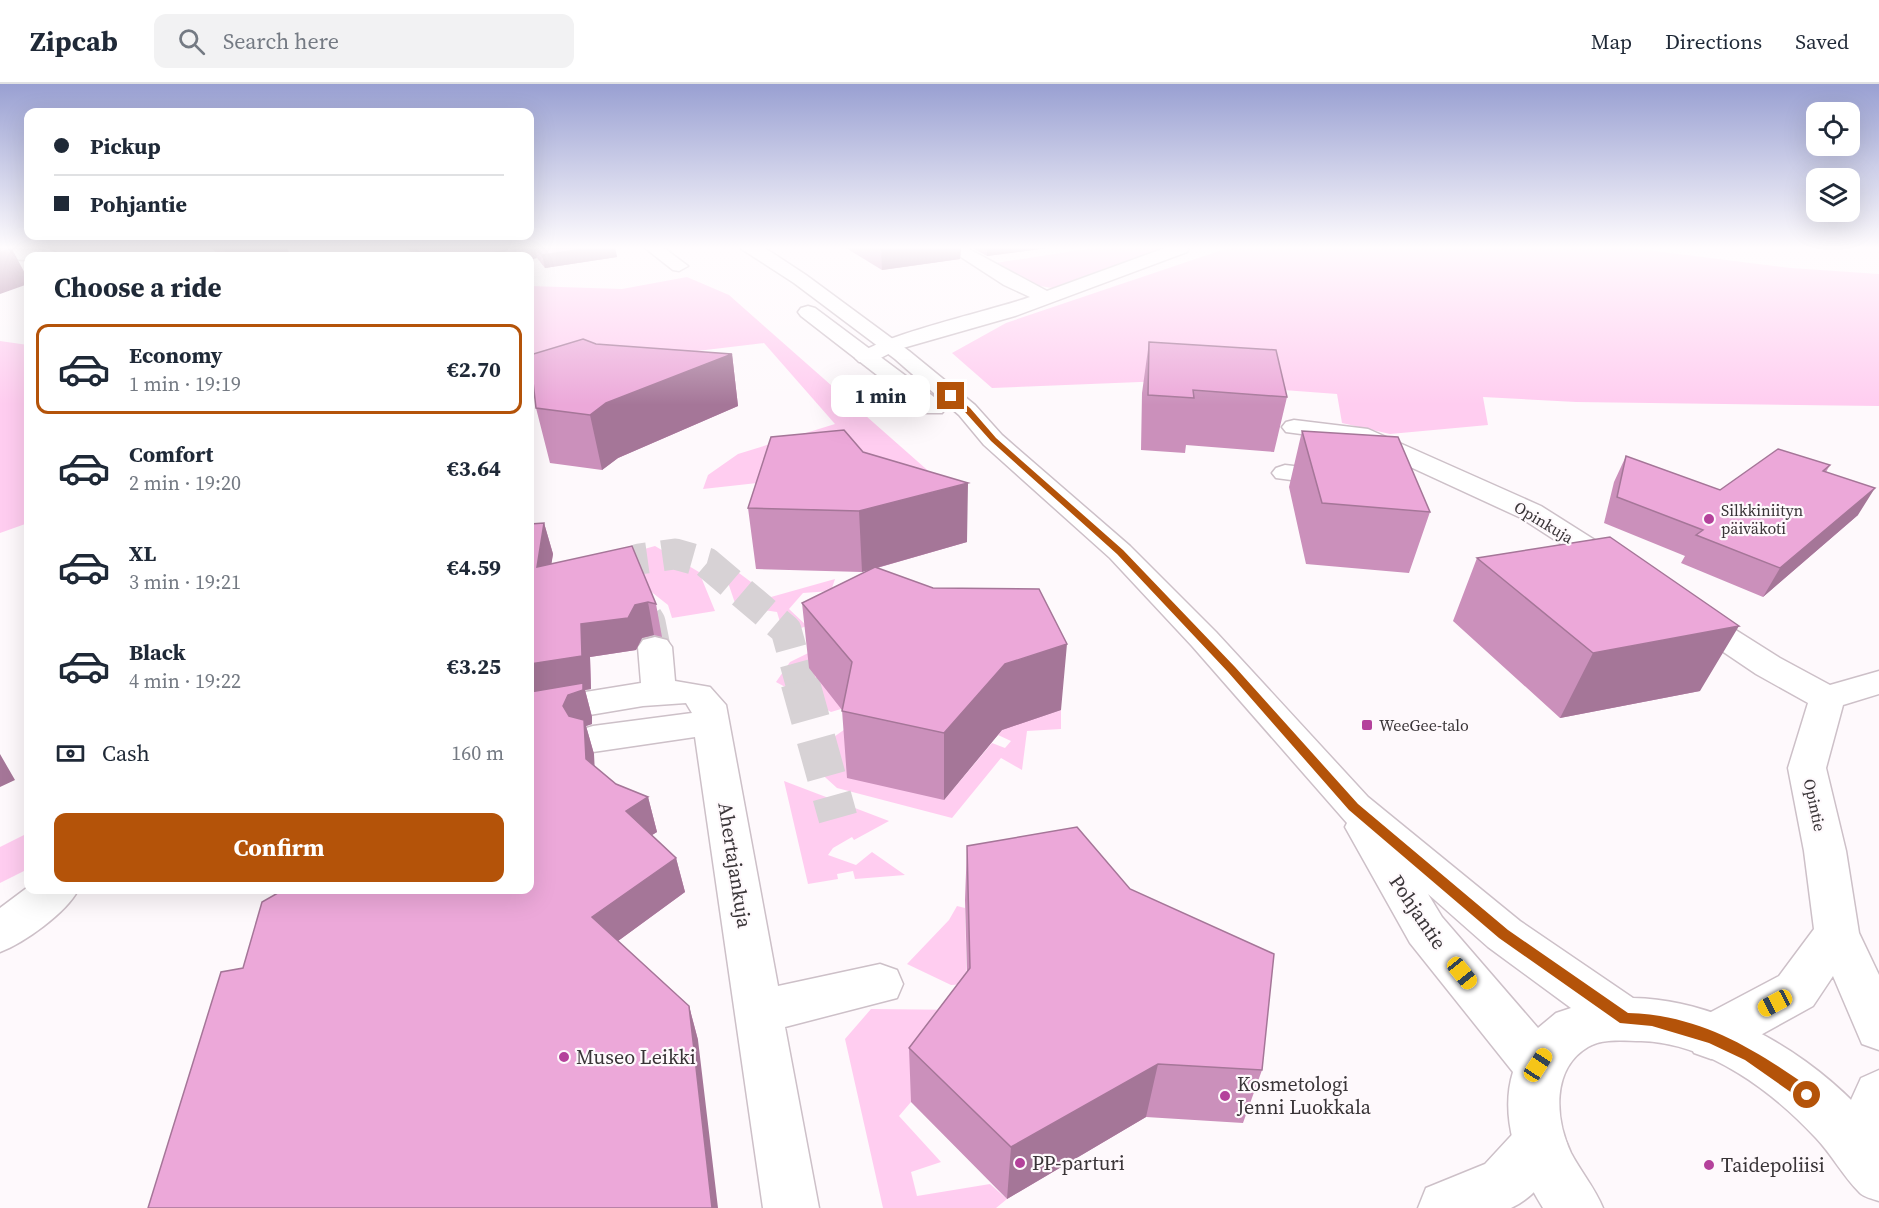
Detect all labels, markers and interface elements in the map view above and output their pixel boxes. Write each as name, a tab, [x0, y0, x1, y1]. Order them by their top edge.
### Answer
search box	[154, 14, 574, 68]
text: Zipcab	[30, 22, 118, 60]
icon: search	[175, 25, 208, 58]
text: Search here	[223, 26, 339, 56]
text: Map	[1591, 27, 1632, 56]
text: Directions	[1665, 27, 1762, 56]
text: Saved	[1795, 27, 1849, 56]
map controls	[1806, 102, 1860, 222]
button: locate	[1806, 102, 1860, 156]
text: Pickup	[90, 131, 161, 161]
button: layers	[1806, 168, 1860, 222]
text: Pohjantie	[90, 189, 187, 219]
text: Choose a ride	[54, 269, 222, 306]
text: Economy	[129, 340, 223, 370]
icon: car	[57, 342, 111, 396]
text: €2.70	[447, 354, 501, 384]
text: 1 min · 19:19	[129, 370, 241, 398]
callout: 1 min	[831, 375, 930, 417]
text: 1 min	[855, 382, 906, 410]
route end	[937, 382, 964, 409]
text: Comfort	[129, 439, 213, 469]
icon: car	[57, 441, 111, 495]
text: €3.64	[447, 453, 501, 483]
text: 2 min · 19:20	[129, 469, 241, 497]
street label: Opinkuja	[1510, 496, 1579, 549]
place label: Silkkiniityn päiväkoti	[1721, 499, 1804, 539]
marker: Silkkiniityn päiväkoti	[1702, 512, 1716, 526]
text: XL	[129, 538, 156, 568]
icon: car	[57, 540, 111, 594]
text: €4.59	[447, 552, 501, 582]
text: 3 min · 19:21	[129, 568, 241, 596]
text: Black	[129, 637, 186, 667]
icon: car	[57, 639, 111, 693]
text: €3.25	[447, 651, 501, 681]
text: 4 min · 19:22	[129, 667, 241, 695]
place label: WeeGee-talo	[1379, 714, 1469, 736]
marker: WeeGee-talo	[1360, 718, 1374, 732]
icon: cash	[54, 737, 87, 770]
text: Cash	[102, 738, 150, 768]
text: 160 m	[451, 739, 504, 767]
street label: Opintie	[1799, 777, 1831, 833]
street label: Ahertajankuja	[711, 800, 759, 931]
button: Confirm	[54, 813, 504, 882]
street label: Pohjantie	[1383, 869, 1453, 955]
car	[1444, 953, 1480, 993]
car	[1755, 987, 1795, 1019]
place label: Museo Leikki	[576, 1043, 696, 1071]
car	[1521, 1045, 1555, 1085]
marker: Museo Leikki	[557, 1050, 571, 1064]
place label: Kosmetologi Jenni Luokkala	[1236, 1070, 1372, 1121]
route start	[1793, 1081, 1820, 1108]
marker: Kosmetologi Jenni Luokkala	[1218, 1089, 1232, 1103]
place label: PP-parturi	[1032, 1149, 1125, 1177]
place label: Taidepoliisi	[1721, 1151, 1825, 1179]
marker: PP-parturi	[1013, 1156, 1027, 1170]
marker: Taidepoliisi	[1702, 1158, 1716, 1172]

